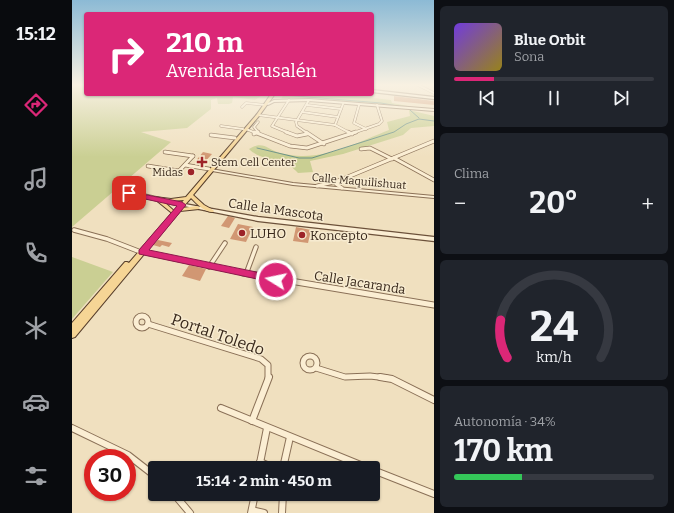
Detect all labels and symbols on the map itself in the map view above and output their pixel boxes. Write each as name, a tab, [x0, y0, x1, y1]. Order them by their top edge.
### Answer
marker: Stem Cell Center	[196, 156, 208, 168]
place label: Stem Cell Center	[211, 156, 296, 169]
place label: Midas	[152, 166, 183, 179]
marker: Midas	[186, 167, 196, 177]
street label: Calle Maquilishuat	[311, 171, 407, 192]
pin	[112, 176, 146, 210]
street label: Calle la Mascota	[227, 195, 325, 224]
place label: LUHO	[250, 226, 286, 241]
marker: LUHO	[237, 228, 247, 238]
place label: Koncepto	[310, 228, 368, 243]
marker: Koncepto	[297, 230, 307, 240]
position arrow	[255, 259, 297, 301]
street label: Calle Jacaranda	[313, 268, 407, 297]
street label: Portal Toledo	[169, 310, 267, 359]
speed limit sign: 30	[84, 449, 136, 501]

